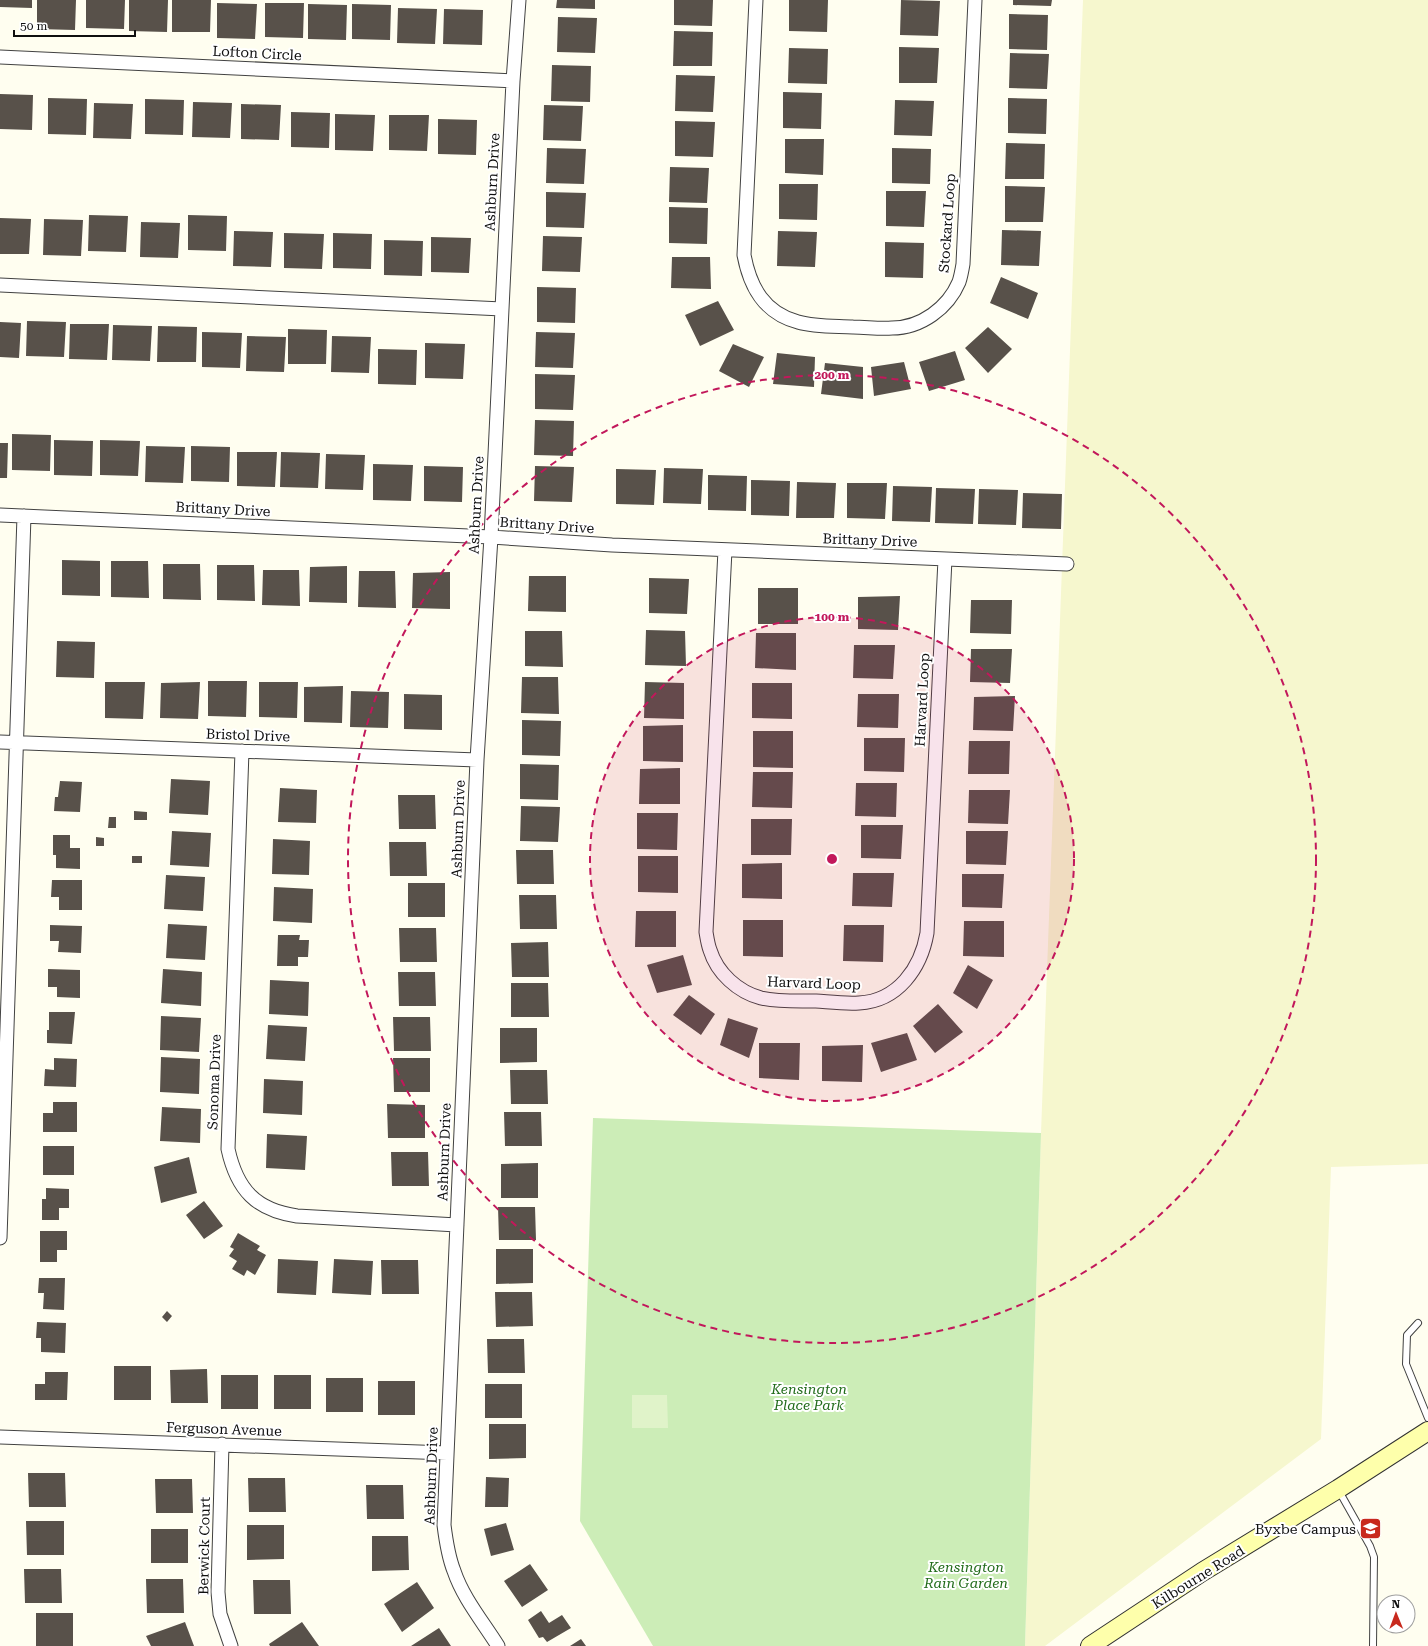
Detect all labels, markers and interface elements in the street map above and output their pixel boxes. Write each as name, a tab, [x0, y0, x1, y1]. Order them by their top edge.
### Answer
scale bar	[14, 12, 135, 38]
text: 50 m	[20, 19, 47, 33]
street label: Lofton Circle	[212, 43, 302, 63]
street label: Ashburn Drive	[481, 132, 503, 231]
street label: Stockard Loop	[936, 173, 958, 273]
text: 200 m	[815, 368, 850, 382]
street label: Ashburn Drive	[465, 455, 487, 554]
street label: Brittany Drive	[175, 499, 271, 519]
street label: Brittany Drive	[499, 514, 595, 536]
street label: Brittany Drive	[822, 530, 918, 550]
text: 100 m	[815, 610, 850, 624]
street label: Harvard Loop	[912, 653, 932, 747]
street label: Bristol Drive	[206, 726, 291, 744]
street label: Ashburn Drive	[448, 779, 468, 878]
centre of rings	[825, 852, 839, 866]
street label: Harvard Loop	[767, 973, 861, 993]
street label: Sonoma Drive	[204, 1034, 224, 1130]
street label: Ashburn Drive	[434, 1102, 454, 1201]
park label: Kensington Place Park	[770, 1381, 847, 1413]
street label: Ferguson Avenue	[166, 1419, 282, 1439]
street label: Ashburn Drive	[421, 1426, 441, 1525]
street label: Berwick Court	[195, 1497, 213, 1595]
school or university icon: Byxbe Campus	[1358, 1516, 1384, 1542]
place label: Byxbe Campus	[1255, 1521, 1356, 1537]
street label: Kilbourne Road	[1149, 1542, 1247, 1612]
park label: Kensington Rain Garden	[923, 1559, 1008, 1591]
north arrow	[1376, 1594, 1416, 1634]
text: N	[1391, 1598, 1401, 1611]

